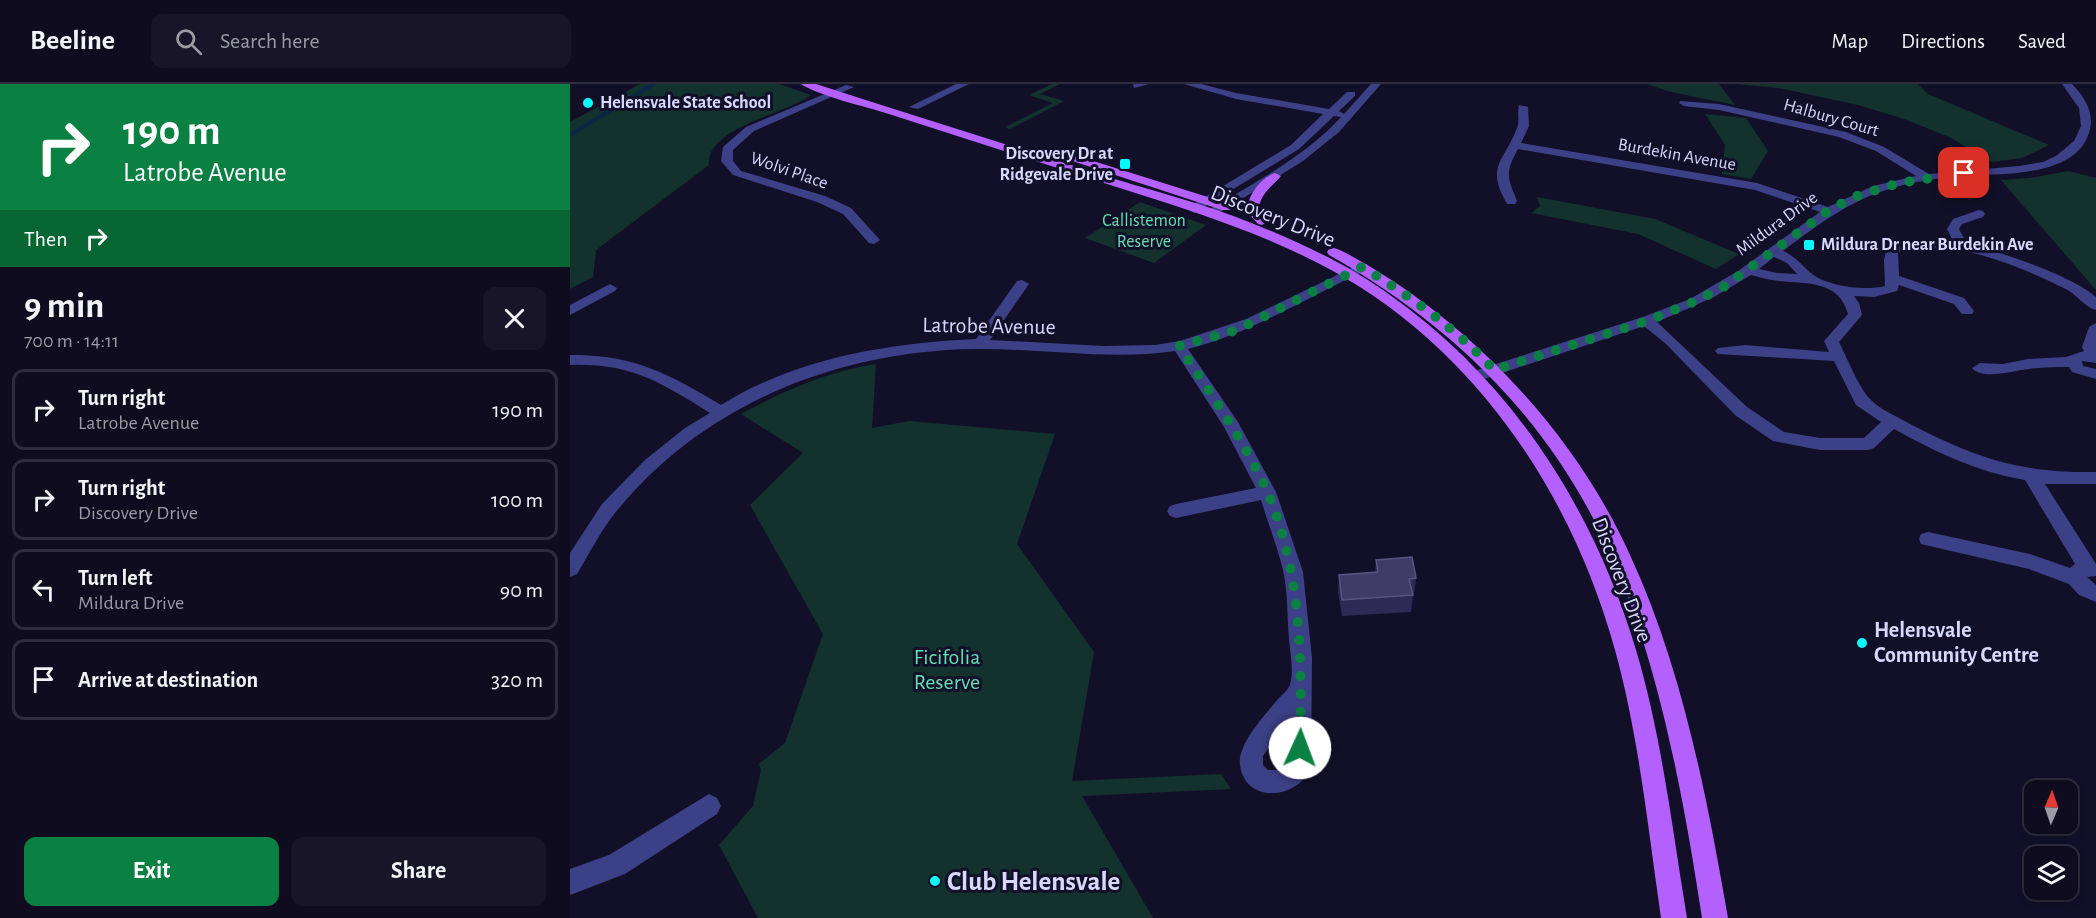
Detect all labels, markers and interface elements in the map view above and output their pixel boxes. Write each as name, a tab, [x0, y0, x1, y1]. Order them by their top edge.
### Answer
search box	[151, 14, 571, 68]
icon: search	[172, 25, 205, 58]
text: Beeline	[30, 27, 115, 55]
text: Search here	[220, 30, 320, 52]
text: Map	[1832, 31, 1868, 52]
text: Directions	[1901, 31, 1985, 52]
text: Saved	[2018, 31, 2066, 52]
place label: Helensvale State School	[600, 94, 771, 112]
marker: Helensvale State School	[581, 96, 595, 110]
street label: Halbury Court	[1781, 96, 1881, 140]
icon: right	[24, 108, 102, 186]
text: 190 m	[123, 110, 221, 152]
street label: Burdekin Avenue	[1617, 136, 1737, 174]
place label: Discovery Dr at Ridgevale Drive	[999, 145, 1113, 184]
pin	[1938, 147, 1989, 198]
street label: Wolvi Place	[748, 149, 830, 193]
icon: arrive	[1947, 156, 1980, 189]
marker: Discovery Dr at Ridgevale Drive	[1118, 157, 1132, 171]
text: Latrobe Avenue	[123, 159, 287, 186]
street label: Discovery Drive	[1208, 181, 1338, 251]
street label: Mildura Drive	[1733, 189, 1821, 259]
park label: Callistemon Reserve	[1102, 212, 1186, 251]
icon: right	[80, 222, 113, 255]
text: Then	[24, 228, 68, 250]
place label: Mildura Dr near Burdekin Ave	[1821, 236, 2034, 254]
marker: Mildura Dr near Burdekin Ave	[1802, 238, 1816, 252]
button: close	[483, 287, 546, 350]
text: 9 min	[24, 288, 104, 324]
street label: Latrobe Avenue	[922, 314, 1056, 338]
text: 700 m · 14:11	[24, 331, 119, 351]
text: Turn right	[78, 387, 165, 409]
icon: right	[27, 393, 60, 426]
text: 190 m	[492, 399, 543, 421]
text: Latrobe Avenue	[78, 413, 199, 433]
text: Turn right	[78, 477, 165, 499]
icon: right	[27, 483, 60, 516]
text: 100 m	[491, 489, 543, 511]
text: Discovery Drive	[78, 503, 198, 523]
street label: Discovery Drive	[1588, 514, 1656, 646]
text: Turn left	[78, 567, 152, 589]
icon: left	[27, 573, 60, 606]
text: 90 m	[500, 579, 543, 601]
text: Mildura Drive	[78, 593, 184, 613]
place label: Helensvale Community Centre	[1874, 619, 2039, 667]
marker: Helensvale Community Centre	[1855, 636, 1869, 650]
park label: Ficifolia Reserve	[914, 646, 980, 693]
icon: arrive	[27, 663, 60, 696]
text: Arrive at destination	[78, 669, 258, 691]
text: 320 m	[491, 669, 543, 691]
position arrow	[1268, 716, 1332, 780]
north arrow	[2024, 780, 2078, 834]
map controls	[2024, 780, 2078, 900]
button: Exit	[24, 837, 279, 906]
button: Share	[291, 837, 546, 906]
button: layers	[2024, 846, 2078, 900]
place label: Club Helensvale	[947, 868, 1120, 895]
marker: Club Helensvale	[928, 874, 942, 888]

